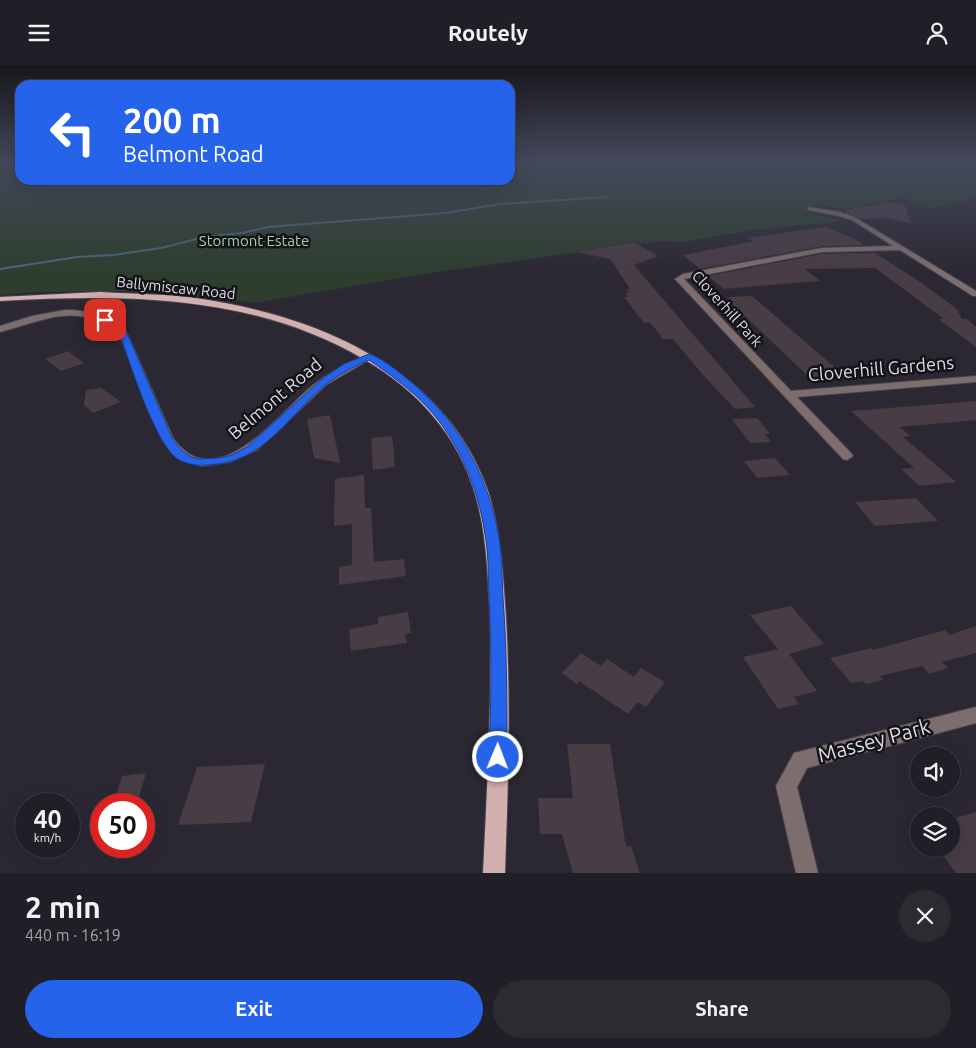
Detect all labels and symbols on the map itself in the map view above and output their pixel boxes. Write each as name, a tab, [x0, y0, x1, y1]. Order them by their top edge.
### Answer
park label: Stormont Estate	[199, 232, 309, 249]
street label: Cloverhill Park	[689, 267, 766, 351]
street label: Ballymiscaw Road	[116, 273, 236, 302]
pin	[84, 299, 126, 341]
street label: Cloverhill Gardens	[807, 352, 955, 384]
street label: Belmont Road	[224, 354, 325, 443]
street label: Massey Park	[815, 713, 933, 767]
position arrow	[471, 730, 523, 782]
speed limit sign: 50	[90, 793, 155, 858]

